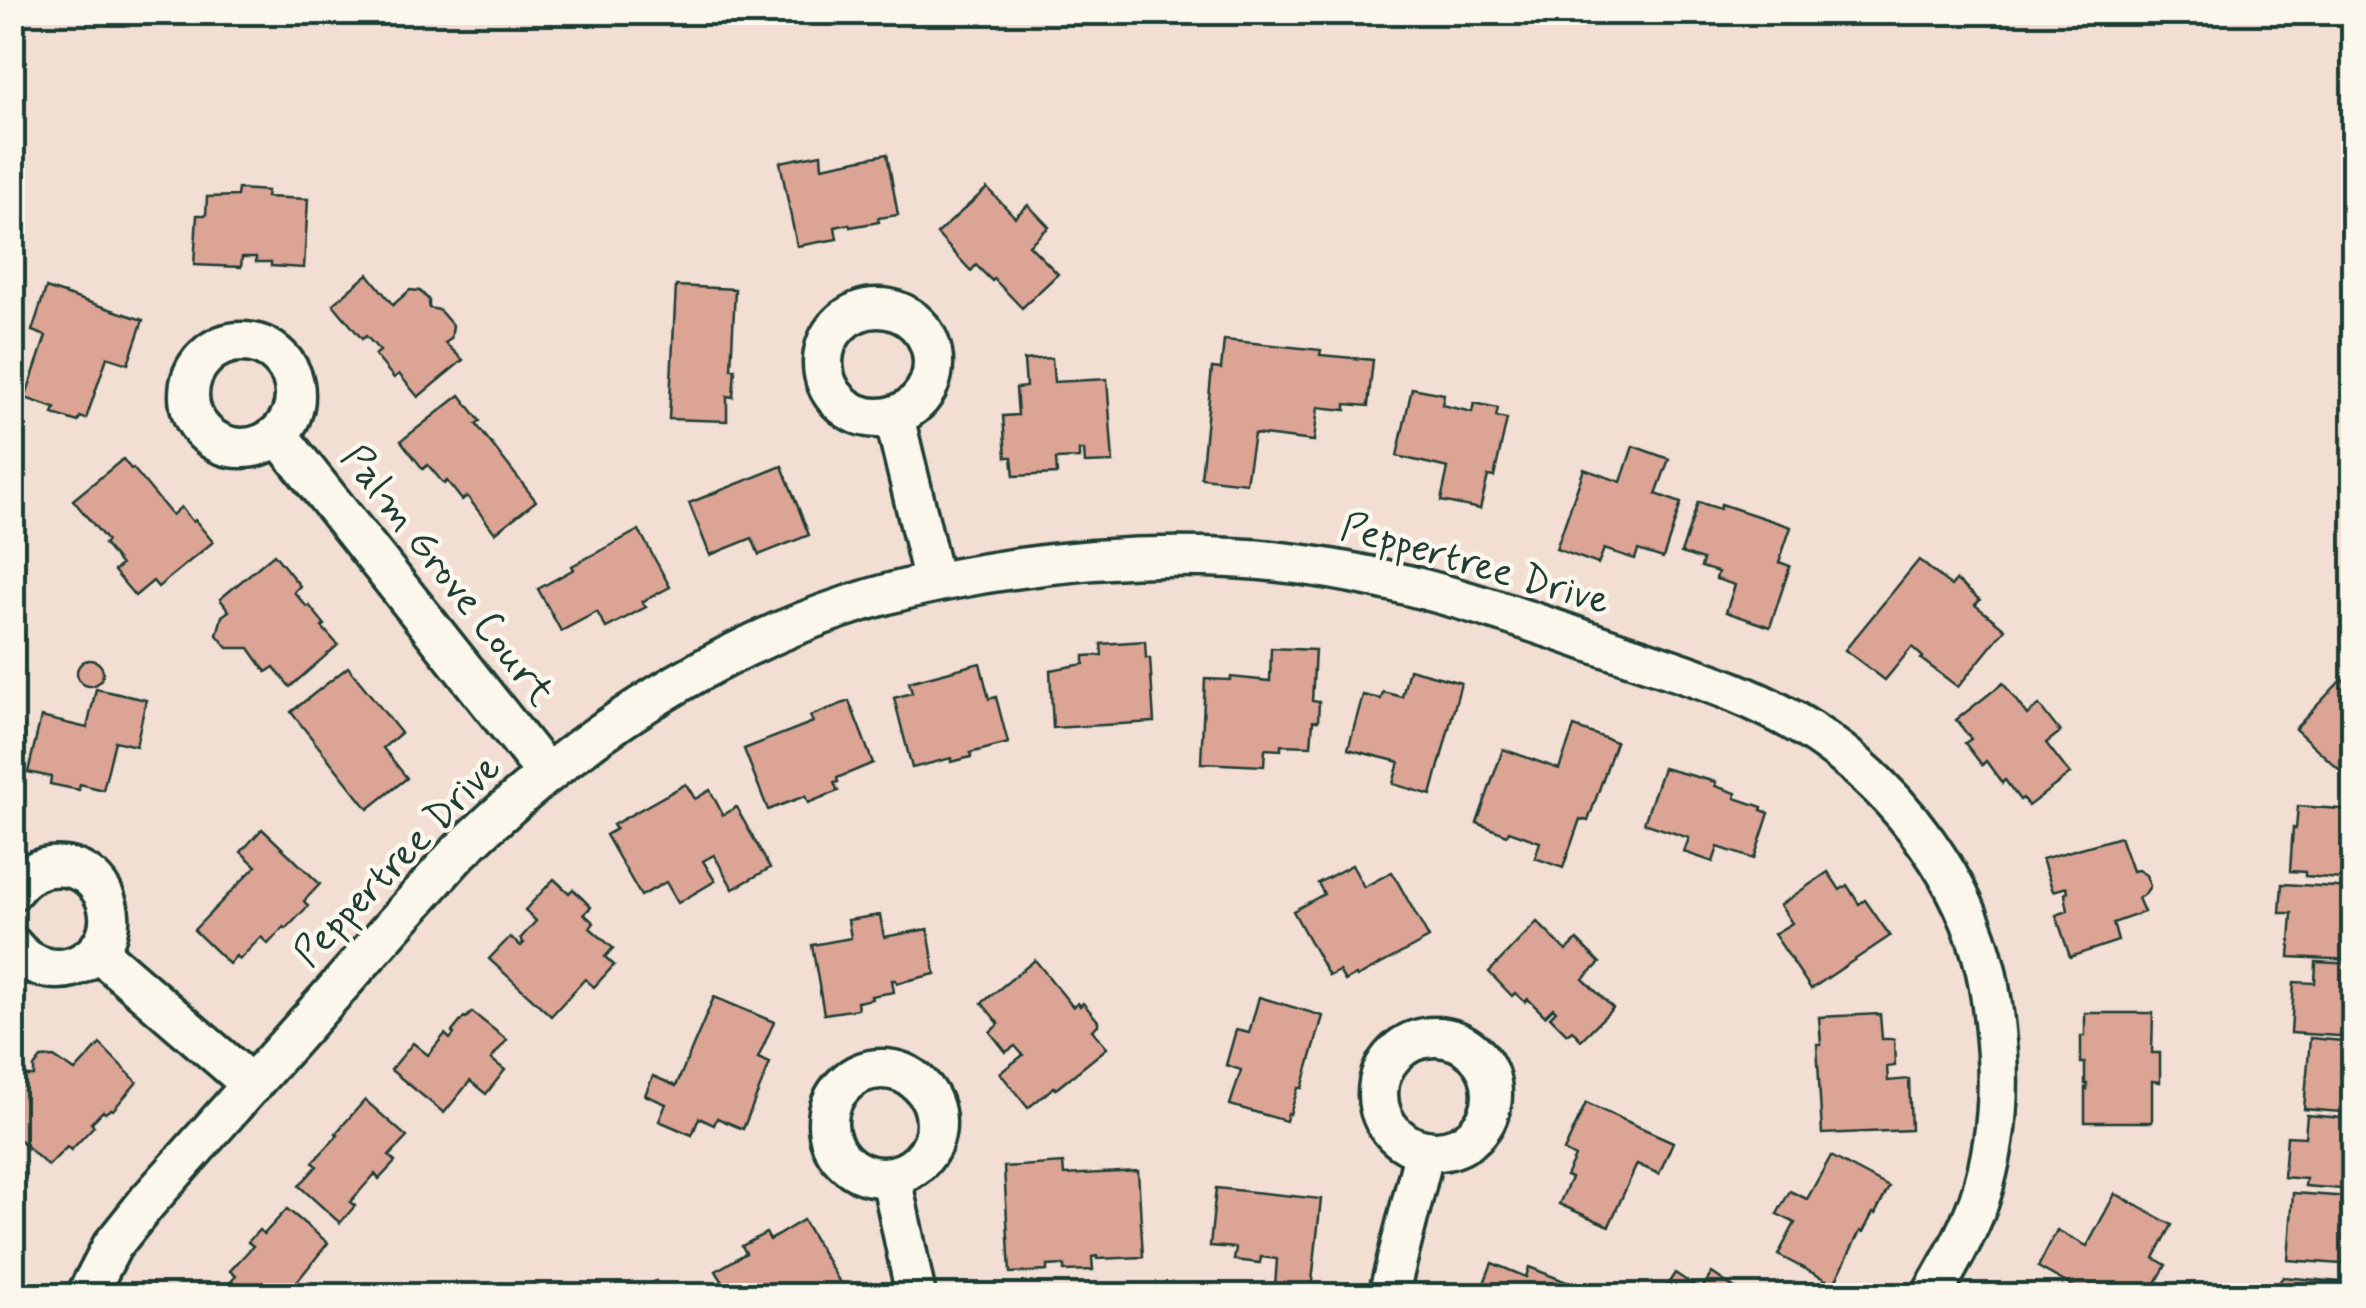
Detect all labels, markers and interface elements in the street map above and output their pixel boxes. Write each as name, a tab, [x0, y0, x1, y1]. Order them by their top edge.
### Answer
street label: Palm Grove Court	[328, 434, 566, 718]
street label: Peppertree Drive	[1335, 502, 1615, 628]
street label: Peppertree Drive	[283, 743, 513, 979]

